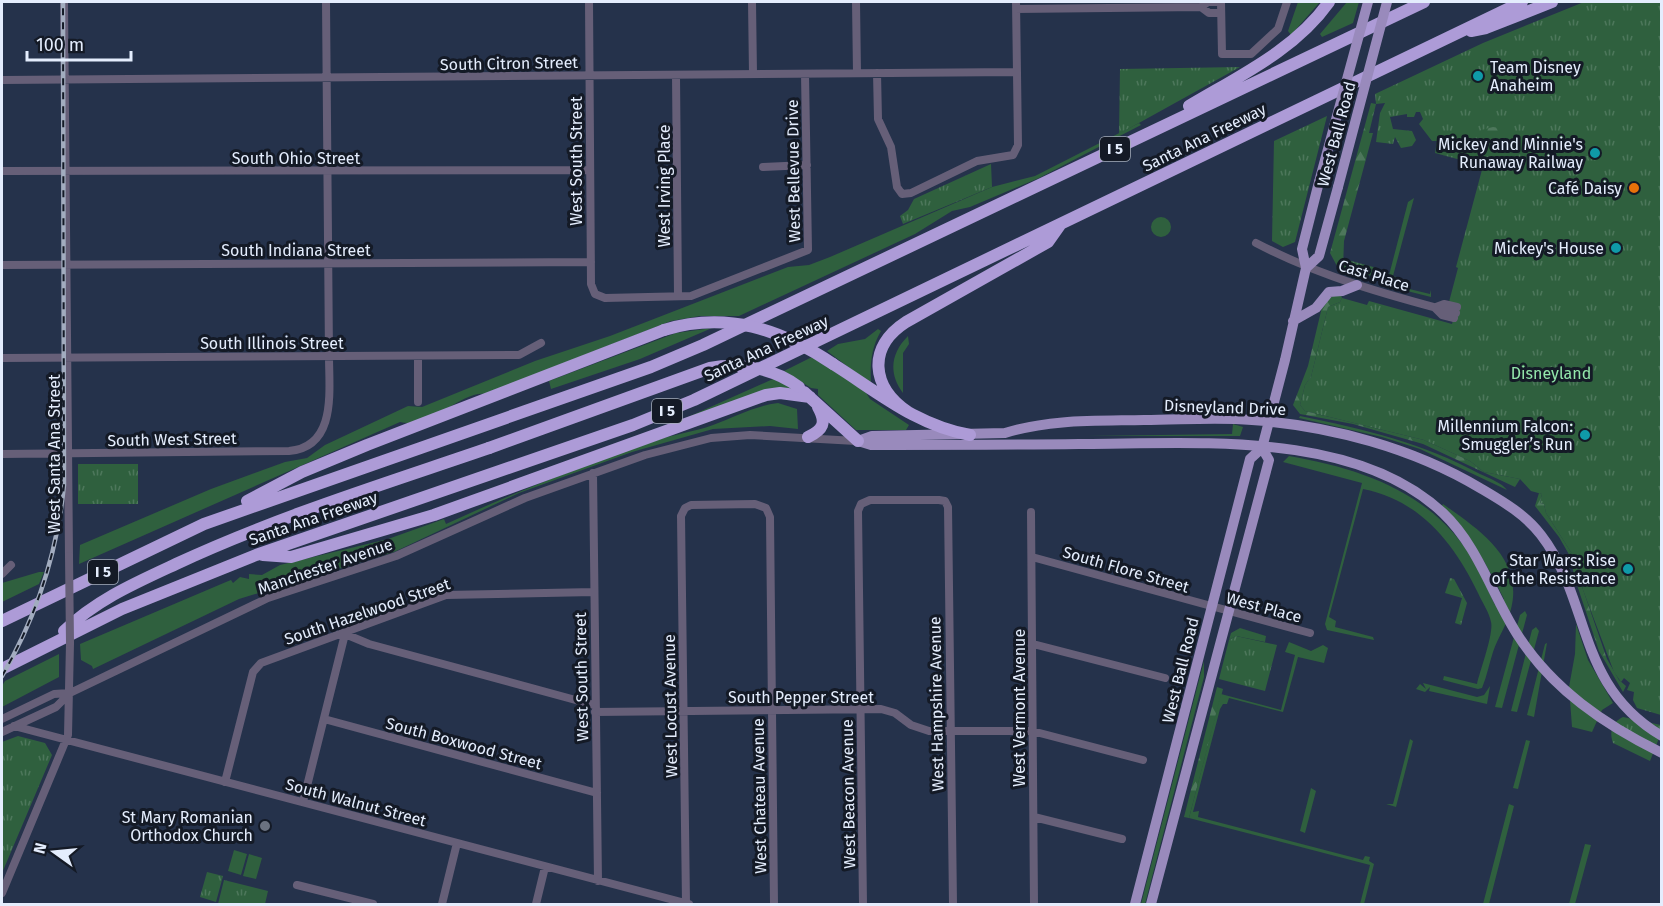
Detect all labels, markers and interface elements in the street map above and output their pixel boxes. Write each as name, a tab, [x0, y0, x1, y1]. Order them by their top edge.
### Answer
scale bar	[27, 24, 130, 62]
text: 100 m	[36, 34, 84, 56]
street label: South Citron Street	[440, 53, 578, 74]
place label: Team Disney Anaheim	[1490, 58, 1581, 95]
marker: Team Disney Anaheim	[1471, 69, 1485, 83]
street label: West Ball Road	[1313, 79, 1360, 189]
street label: West South Street	[567, 96, 586, 226]
street label: West Bellevue Drive	[783, 99, 804, 243]
street label: Santa Ana Freeway	[1139, 99, 1269, 176]
street label: West Irving Place	[655, 125, 674, 247]
place label: Mickey and Minnie's Runaway Railway	[1438, 135, 1583, 172]
road number: I 5	[1100, 137, 1130, 161]
marker: Mickey and Minnie's Runaway Railway	[1588, 146, 1602, 160]
street label: South Ohio Street	[232, 149, 361, 168]
place label: Café Daisy	[1548, 179, 1622, 198]
marker: Café Daisy	[1627, 181, 1641, 195]
place label: Mickey's House	[1494, 239, 1604, 258]
street label: South Indiana Street	[221, 241, 371, 260]
marker: Mickey's House	[1609, 241, 1623, 255]
street label: Cast Place	[1336, 256, 1412, 295]
street label: Santa Ana Freeway	[701, 311, 831, 386]
street label: South Illinois Street	[200, 334, 344, 353]
park label: Disneyland	[1511, 364, 1591, 383]
street label: West Santa Ana Street	[45, 374, 64, 534]
street label: Disneyland Drive	[1164, 396, 1286, 419]
road number: I 5	[652, 399, 682, 423]
place label: Millennium Falcon: Smuggler’s Run	[1438, 417, 1573, 454]
marker: Millennium Falcon: Smuggler’s Run	[1578, 428, 1592, 442]
street label: South West Street	[107, 429, 237, 450]
street label: Santa Ana Freeway	[246, 487, 380, 549]
street label: Manchester Avenue	[255, 534, 395, 598]
street label: South Flore Street	[1061, 542, 1191, 597]
place label: Star Wars: Rise of the Resistance	[1492, 551, 1616, 588]
road number: I 5	[88, 560, 118, 584]
marker: Star Wars: Rise of the Resistance	[1621, 562, 1635, 576]
street label: South Hazelwood Street	[282, 574, 453, 649]
street label: West Place	[1224, 588, 1304, 627]
street label: West South Street	[571, 612, 592, 742]
street label: West Ball Road	[1158, 615, 1203, 725]
street label: West Hampshire Avenue	[925, 616, 948, 792]
street label: West Vermont Avenue	[1010, 629, 1029, 787]
street label: West Locust Avenue	[660, 634, 681, 778]
street label: South Pepper Street	[728, 688, 874, 707]
street label: South Boxwood Street	[384, 713, 544, 774]
street label: West Chateau Avenue	[749, 718, 770, 874]
street label: West Beacon Avenue	[838, 719, 859, 869]
street label: South Walnut Street	[283, 775, 428, 830]
place label: St Mary Romanian Orthodox Church	[122, 808, 253, 845]
marker: St Mary Romanian Orthodox Church	[258, 819, 272, 833]
north arrow	[24, 822, 84, 882]
text: N	[29, 841, 51, 856]

